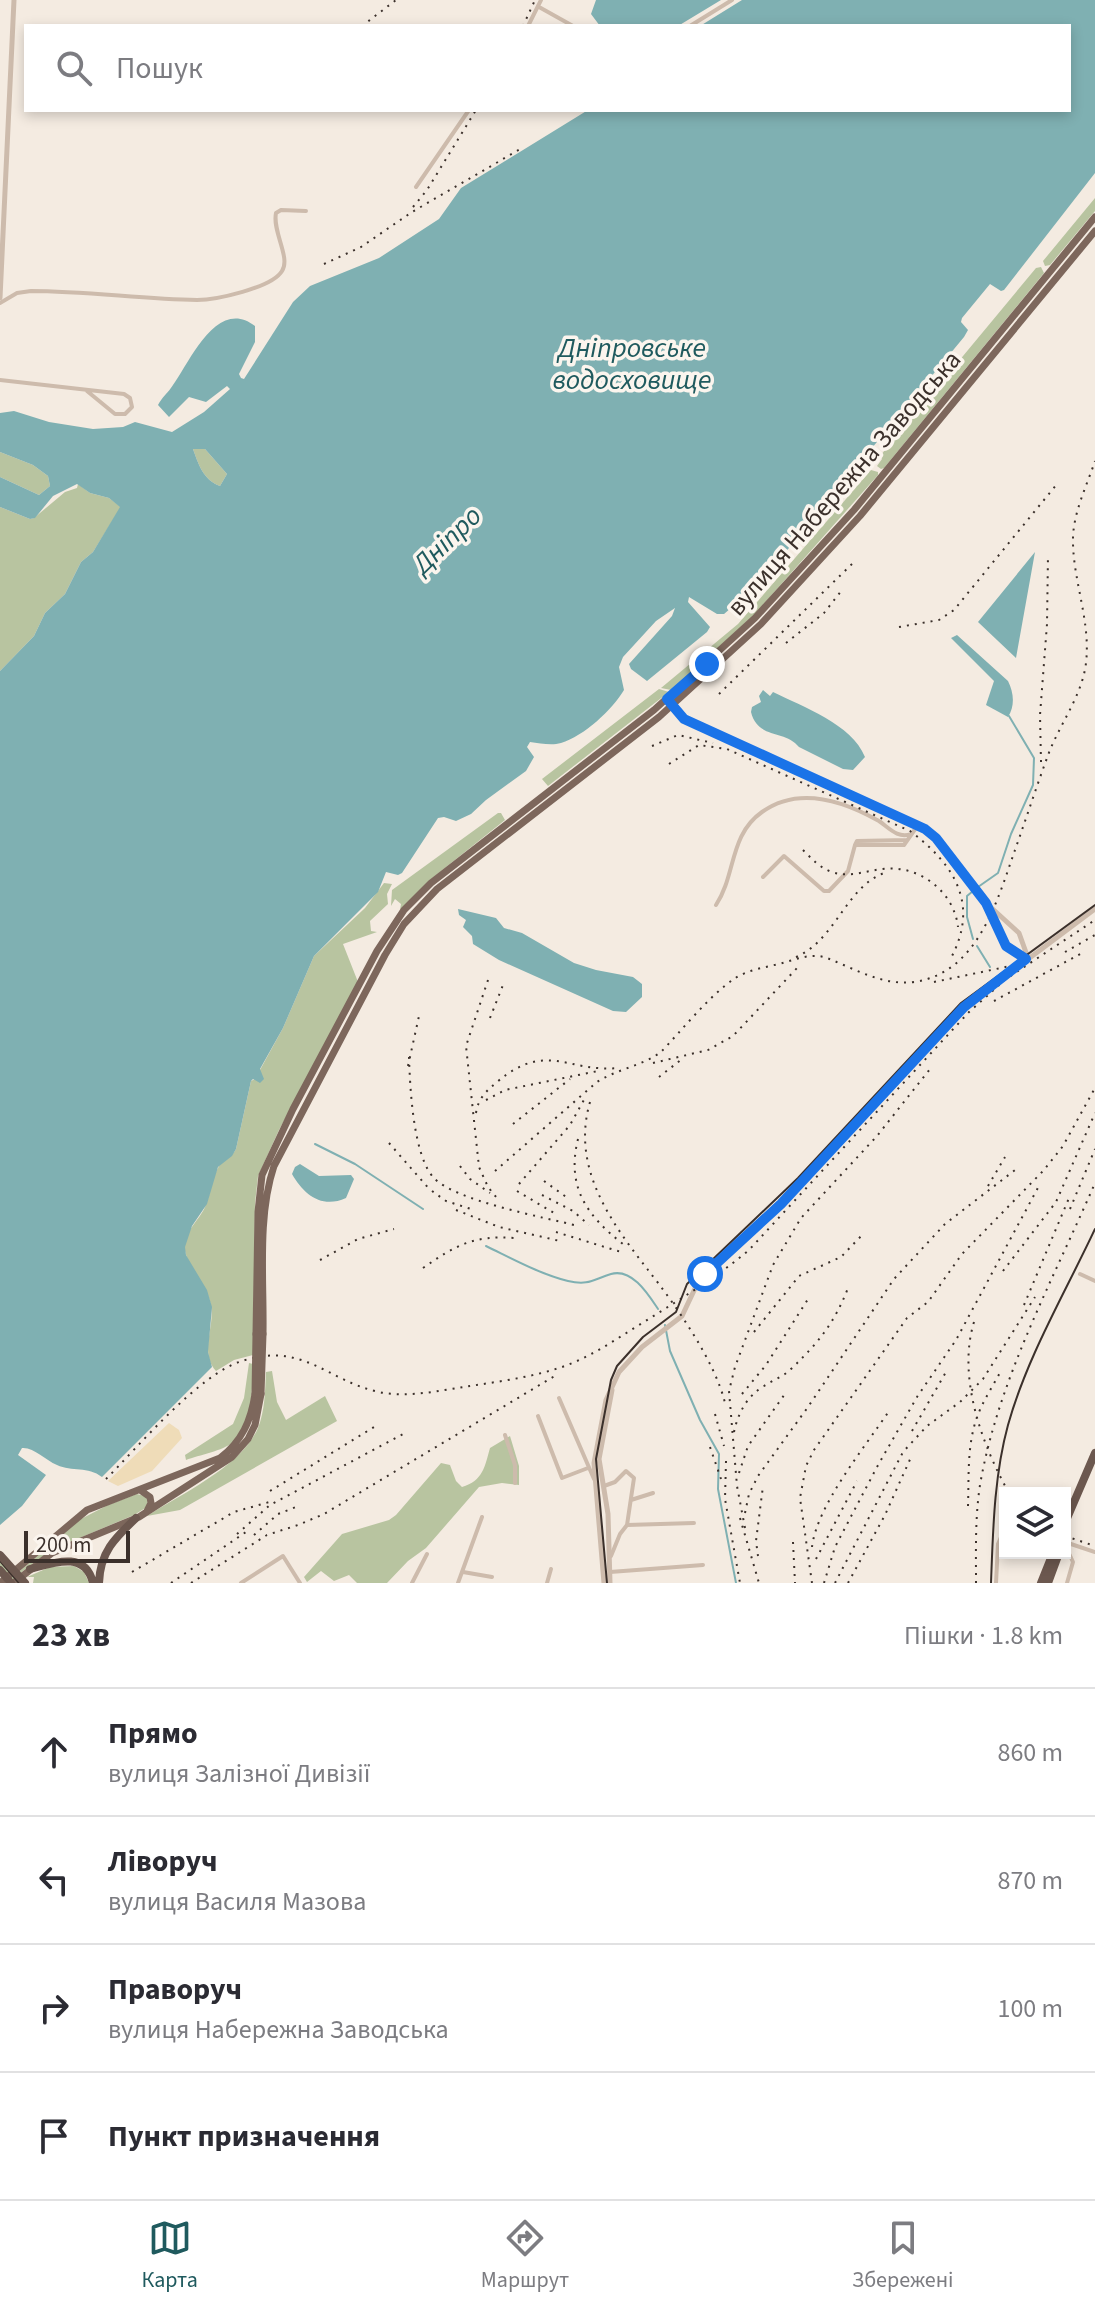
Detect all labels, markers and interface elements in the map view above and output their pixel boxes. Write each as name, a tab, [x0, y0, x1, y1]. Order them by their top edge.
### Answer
search box	[24, 24, 1071, 112]
icon: search	[52, 46, 96, 90]
text: Пошук	[116, 47, 203, 90]
water label: Дніпровське водосховище	[553, 328, 711, 400]
street label: вулиця Набережна Заводська	[718, 342, 970, 624]
water label: Дніпро	[402, 497, 491, 585]
route end	[689, 646, 725, 682]
route start	[687, 1256, 723, 1292]
map controls	[999, 1487, 1071, 1559]
button: layers	[999, 1487, 1071, 1559]
scale bar	[24, 1527, 130, 1563]
text: 200 m	[36, 1529, 91, 1561]
text: 23 хв	[32, 1611, 110, 1660]
text: Пішки · 1.8 km	[904, 1617, 1063, 1654]
text: Прямо	[108, 1712, 198, 1755]
icon: ahead	[32, 1730, 76, 1774]
text: 860 m	[997, 1734, 1063, 1771]
text: вулиця Залізної Дивізії	[108, 1755, 370, 1792]
text: Ліворуч	[108, 1840, 218, 1883]
icon: left	[32, 1858, 76, 1902]
text: 870 m	[997, 1862, 1063, 1899]
text: вулиця Василя Мазова	[108, 1883, 366, 1920]
text: Праворуч	[108, 1968, 242, 2011]
icon: right	[32, 1986, 76, 2030]
text: 100 m	[997, 1990, 1063, 2027]
text: вулиця Набережна Заводська	[108, 2011, 449, 2048]
icon: arrive	[32, 2114, 76, 2158]
text: Пункт призначення	[108, 2115, 380, 2158]
tab: Карта	[141, 2216, 198, 2296]
tab: Маршрут	[481, 2216, 569, 2296]
tab: Збережені	[852, 2216, 954, 2296]

